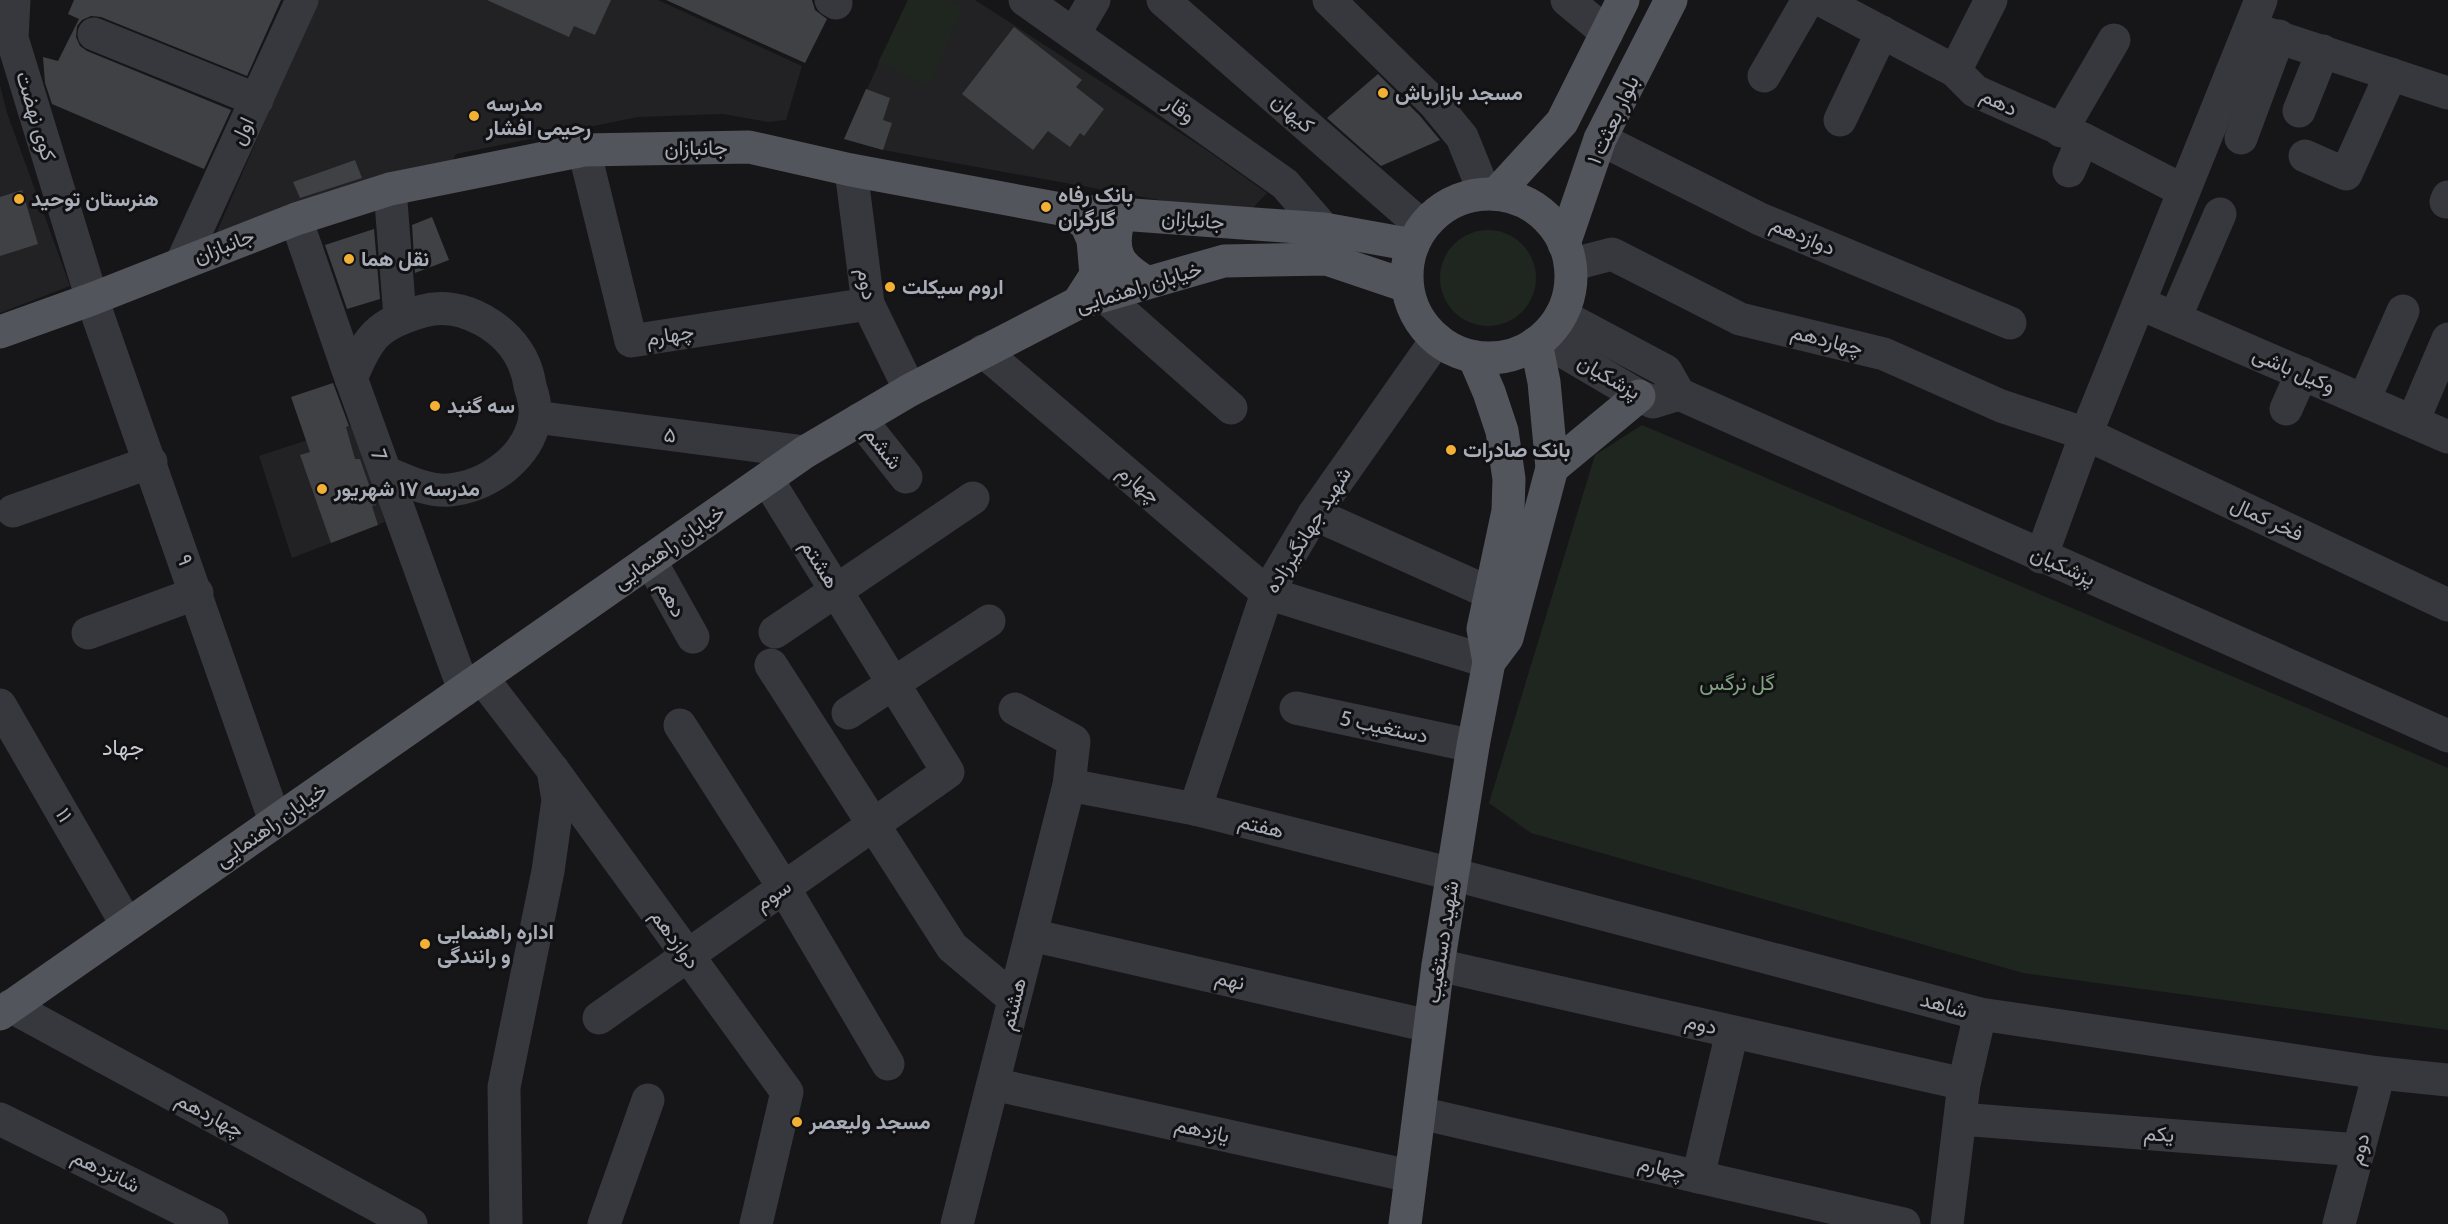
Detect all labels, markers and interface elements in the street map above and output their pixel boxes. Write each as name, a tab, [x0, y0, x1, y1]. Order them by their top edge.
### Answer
street label: کوی نهضت	[10, 68, 62, 164]
street label: بلوار بعثت ۱	[1581, 71, 1645, 169]
place label: مسجد بازارباش	[1395, 80, 1523, 106]
street label: دهم	[1976, 82, 2022, 123]
marker: مسجد بازارباش	[1376, 86, 1390, 100]
street label: کیهان	[1266, 87, 1320, 139]
street label: وقار	[1159, 89, 1200, 129]
place label: مدرسه رحیمی افشار	[485, 91, 591, 141]
marker: مدرسه رحیمی افشار	[467, 109, 481, 123]
street label: اول	[224, 113, 260, 149]
street label: جانبازان	[664, 134, 728, 162]
place label: بانک رفاه گارگران	[1058, 182, 1133, 232]
place label: هنرستان توحید	[31, 186, 159, 212]
marker: هنرستان توحید	[12, 192, 26, 206]
marker: بانک رفاه گارگران	[1039, 200, 1053, 214]
street label: جانبازان	[1161, 205, 1225, 235]
street label: دوازدهم	[1766, 211, 1839, 262]
street label: جانبازان	[190, 223, 258, 269]
place label: نقل هما	[361, 246, 429, 271]
marker: نقل هما	[342, 252, 356, 266]
street label: خیابان راهنمایی	[1073, 255, 1205, 319]
street label: دوم	[850, 266, 883, 302]
place label: اروم سیکلت	[902, 274, 1004, 301]
marker: اروم سیکلت	[883, 280, 897, 294]
street label: چهارم	[644, 318, 696, 353]
street label: چهاردهم	[1788, 318, 1866, 362]
street label: وکیل باشی	[2249, 341, 2339, 399]
street label: پزشکیان	[1572, 349, 1645, 406]
place label: سه گنبد	[447, 393, 515, 418]
marker: سه گنبد	[428, 399, 442, 413]
street label: ۵	[662, 421, 678, 448]
street label: ششم	[857, 421, 908, 475]
place label: بانک صادرات	[1463, 437, 1571, 463]
marker: بانک صادرات	[1444, 443, 1458, 457]
street label: 7	[366, 446, 393, 464]
street label: چهارم	[1112, 459, 1166, 510]
street label: شهید جهانگیرزاده	[1259, 462, 1357, 598]
place label: مدرسه ۱۷ شهریور	[333, 476, 480, 502]
marker: مدرسه ۱۷ شهریور	[315, 482, 329, 496]
street label: فخر کمال	[2227, 491, 2307, 547]
street label: خیابان راهنمایی	[608, 499, 730, 595]
street label: هشتم	[794, 535, 845, 594]
street label: پزشکیان	[2026, 540, 2100, 593]
street label: ۹	[172, 551, 199, 569]
street label: دهم	[650, 576, 692, 622]
park label: گل نرگس	[1699, 670, 1775, 696]
street label: دستغیب 5	[1338, 705, 1430, 748]
district label: جهاد	[102, 734, 144, 761]
street label: خیابان راهنمایی	[210, 777, 332, 873]
street label: ۱۱	[51, 803, 78, 826]
street label: هفتم	[1235, 808, 1286, 845]
street label: سوم	[750, 873, 797, 917]
street label: شهید دستغیب	[1419, 879, 1465, 1005]
street label: دوازدهم	[644, 904, 705, 975]
place label: اداره راهنمایی و رانندگی	[437, 919, 554, 969]
marker: اداره راهنمایی و رانندگی	[418, 937, 432, 951]
street label: نهم	[1212, 964, 1247, 997]
street label: هشتم	[994, 975, 1033, 1033]
street label: شاهد	[1918, 986, 1970, 1023]
street label: دوم	[1682, 1008, 1719, 1041]
street label: چهاردهم	[171, 1086, 249, 1145]
place label: مسجد ولیعصر	[808, 1109, 931, 1135]
street label: یازدهم	[1172, 1112, 1232, 1149]
marker: مسجد ولیعصر	[790, 1115, 804, 1129]
street label: یکم	[2143, 1120, 2175, 1149]
street label: دوم	[2342, 1130, 2377, 1168]
street label: شانزدهم	[67, 1143, 144, 1199]
street label: چهارم	[1635, 1150, 1688, 1187]

